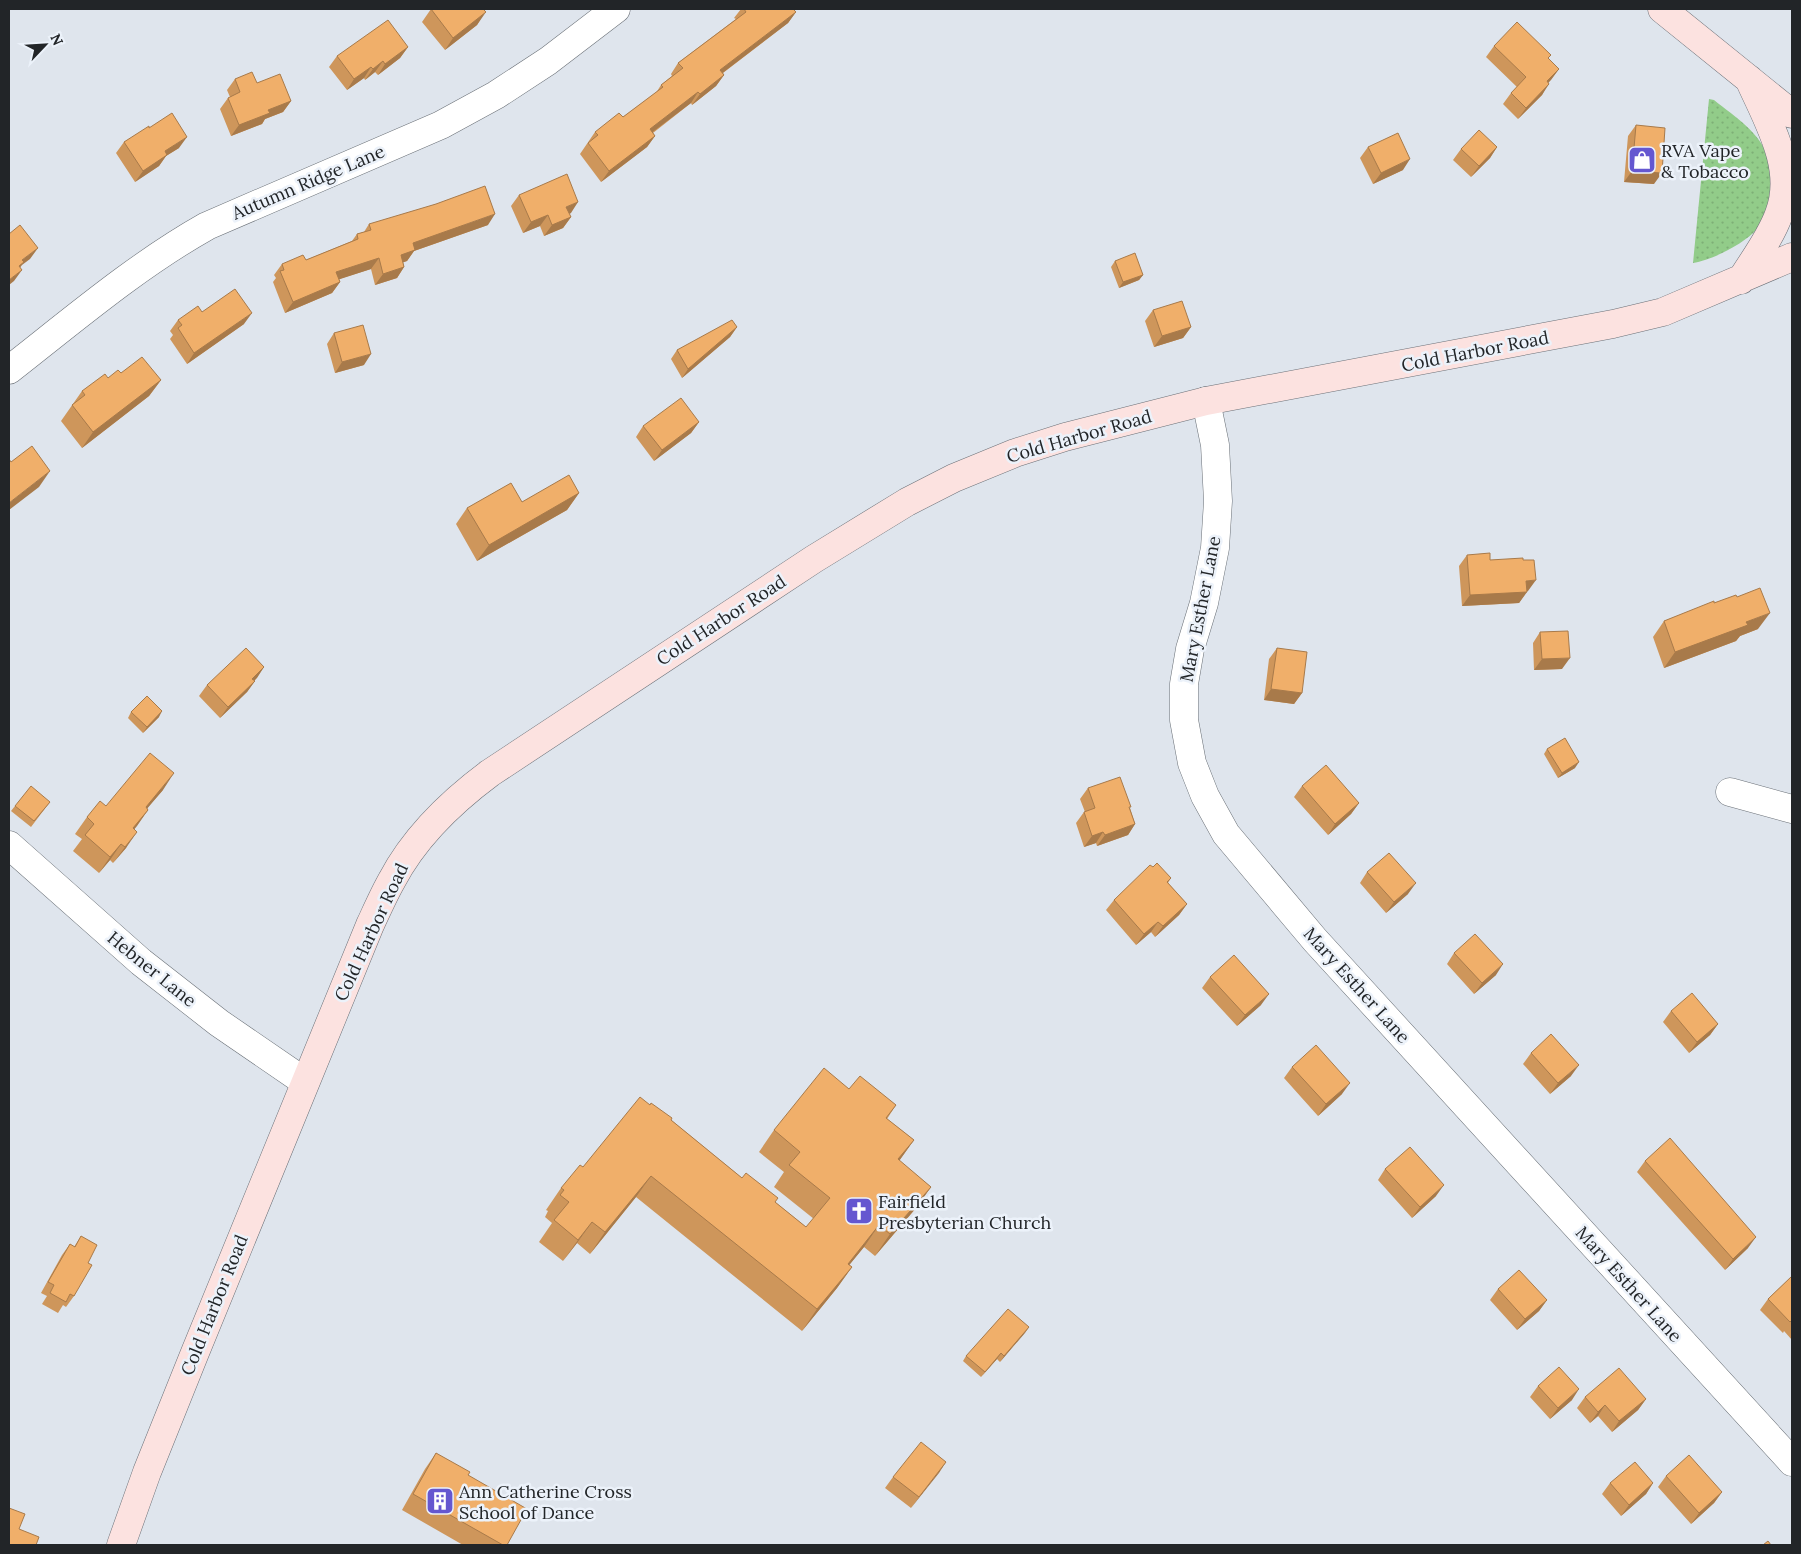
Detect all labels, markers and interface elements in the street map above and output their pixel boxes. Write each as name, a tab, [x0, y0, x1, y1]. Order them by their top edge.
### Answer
north arrow	[20, 20, 70, 70]
text: N	[46, 31, 67, 48]
street label: Autumn Ridge Lane	[227, 139, 388, 225]
place label: RVA Vape & Tobacco	[1661, 139, 1749, 183]
shop icon: RVA Vape & Tobacco	[1627, 145, 1657, 175]
street label: Cold Harbor Road	[1399, 325, 1551, 377]
street label: Cold Harbor Road	[1004, 404, 1154, 468]
street label: Mary Esther Lane	[1175, 534, 1226, 684]
street label: Cold Harbor Road	[652, 569, 790, 670]
street label: Cold Harbor Road	[329, 859, 413, 1005]
street label: Mary Esther Lane	[1299, 922, 1415, 1048]
street label: Hebner Lane	[103, 926, 201, 1012]
place label: Fairfield Presbyterian Church	[878, 1190, 1051, 1234]
church icon: Fairfield Presbyterian Church	[844, 1196, 874, 1226]
street label: Mary Esther Lane	[1571, 1221, 1687, 1347]
street label: Cold Harbor Road	[175, 1231, 253, 1379]
place label: Ann Catherine Cross School of Dance	[458, 1480, 632, 1524]
building icon: Ann Catherine Cross School of Dance	[425, 1486, 455, 1516]

